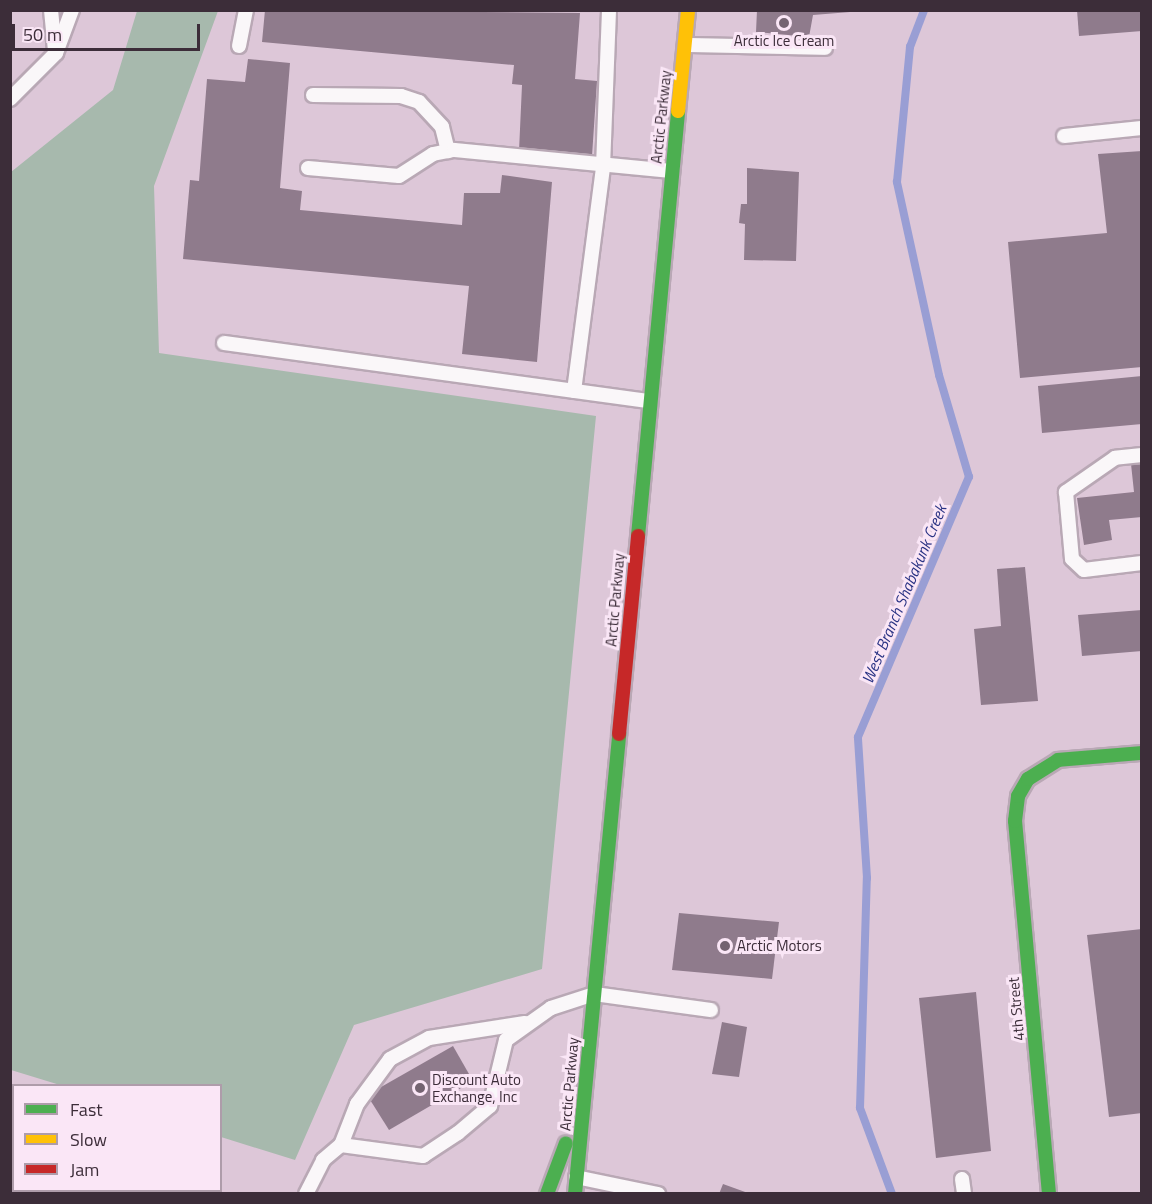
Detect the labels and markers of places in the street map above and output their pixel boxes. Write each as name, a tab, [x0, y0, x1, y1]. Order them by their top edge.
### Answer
marker: Arctic Ice Cream	[777, 16, 791, 30]
place label: Arctic Ice Cream	[734, 32, 834, 50]
place label: Arctic Motors	[737, 937, 822, 955]
marker: Arctic Motors	[718, 939, 732, 953]
place label: Discount Auto Exchange, Inc	[432, 1070, 521, 1105]
marker: Discount Auto Exchange, Inc	[413, 1081, 427, 1095]

